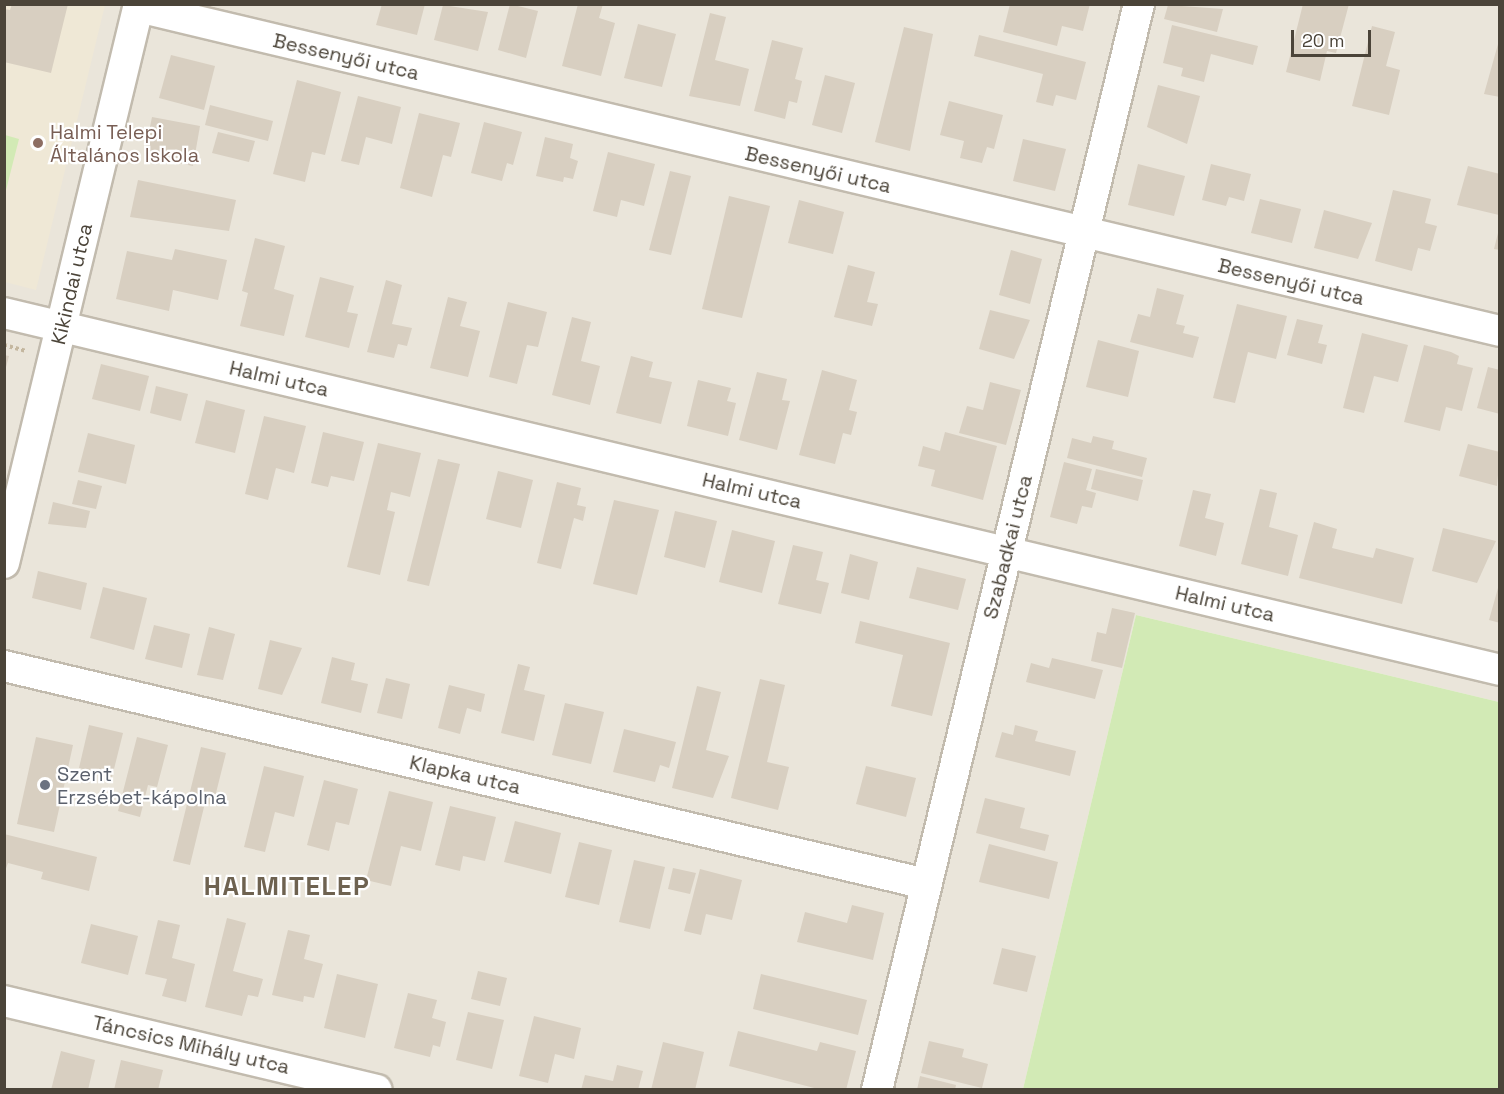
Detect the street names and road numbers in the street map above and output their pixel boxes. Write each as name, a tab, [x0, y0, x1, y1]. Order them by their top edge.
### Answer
street label: Bessenyői utca	[271, 29, 421, 85]
street label: Bessenyői utca	[743, 142, 893, 198]
street label: Kikindai utca	[46, 221, 98, 347]
street label: Bessenyői utca	[1216, 254, 1366, 310]
street label: Halmi utca	[227, 356, 331, 402]
street label: Halmi utca	[700, 468, 804, 514]
street label: Szabadkai utca	[978, 472, 1038, 622]
street label: Halmi utca	[1173, 581, 1277, 627]
street label: Klapka utca	[407, 751, 523, 799]
street label: Táncsics Mihály utca	[90, 1011, 292, 1079]

